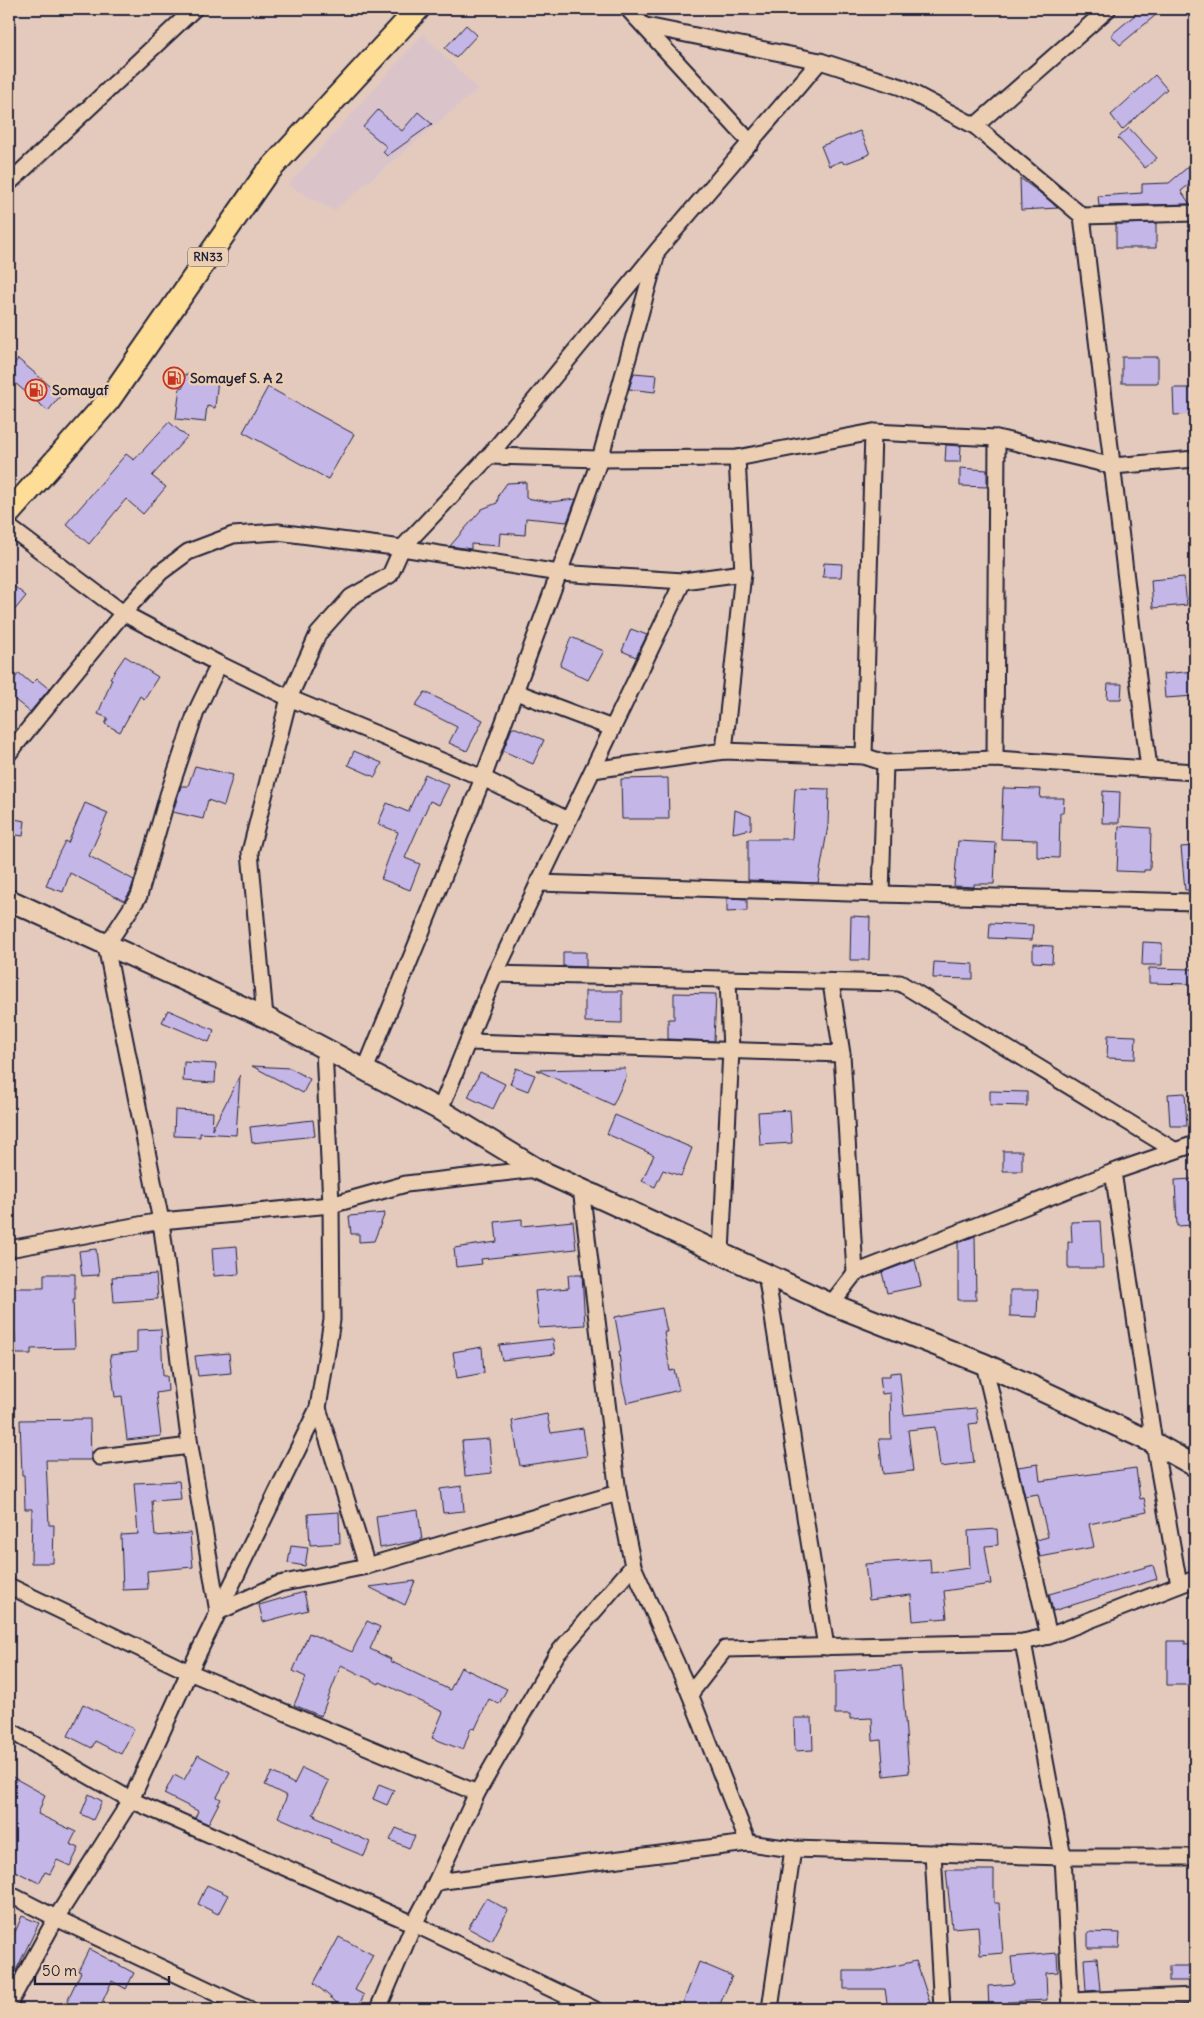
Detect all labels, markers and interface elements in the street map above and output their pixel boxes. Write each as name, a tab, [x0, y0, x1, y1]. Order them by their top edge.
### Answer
road number: RN33	[188, 248, 228, 266]
fuel station icon: Somayef S. A 2	[162, 366, 186, 390]
place label: Somayef S. A 2	[190, 369, 284, 387]
fuel station icon: Somayaf	[24, 378, 48, 402]
place label: Somayaf	[52, 381, 110, 399]
scale bar	[35, 1953, 169, 1985]
text: 50 m	[42, 1961, 77, 1980]

